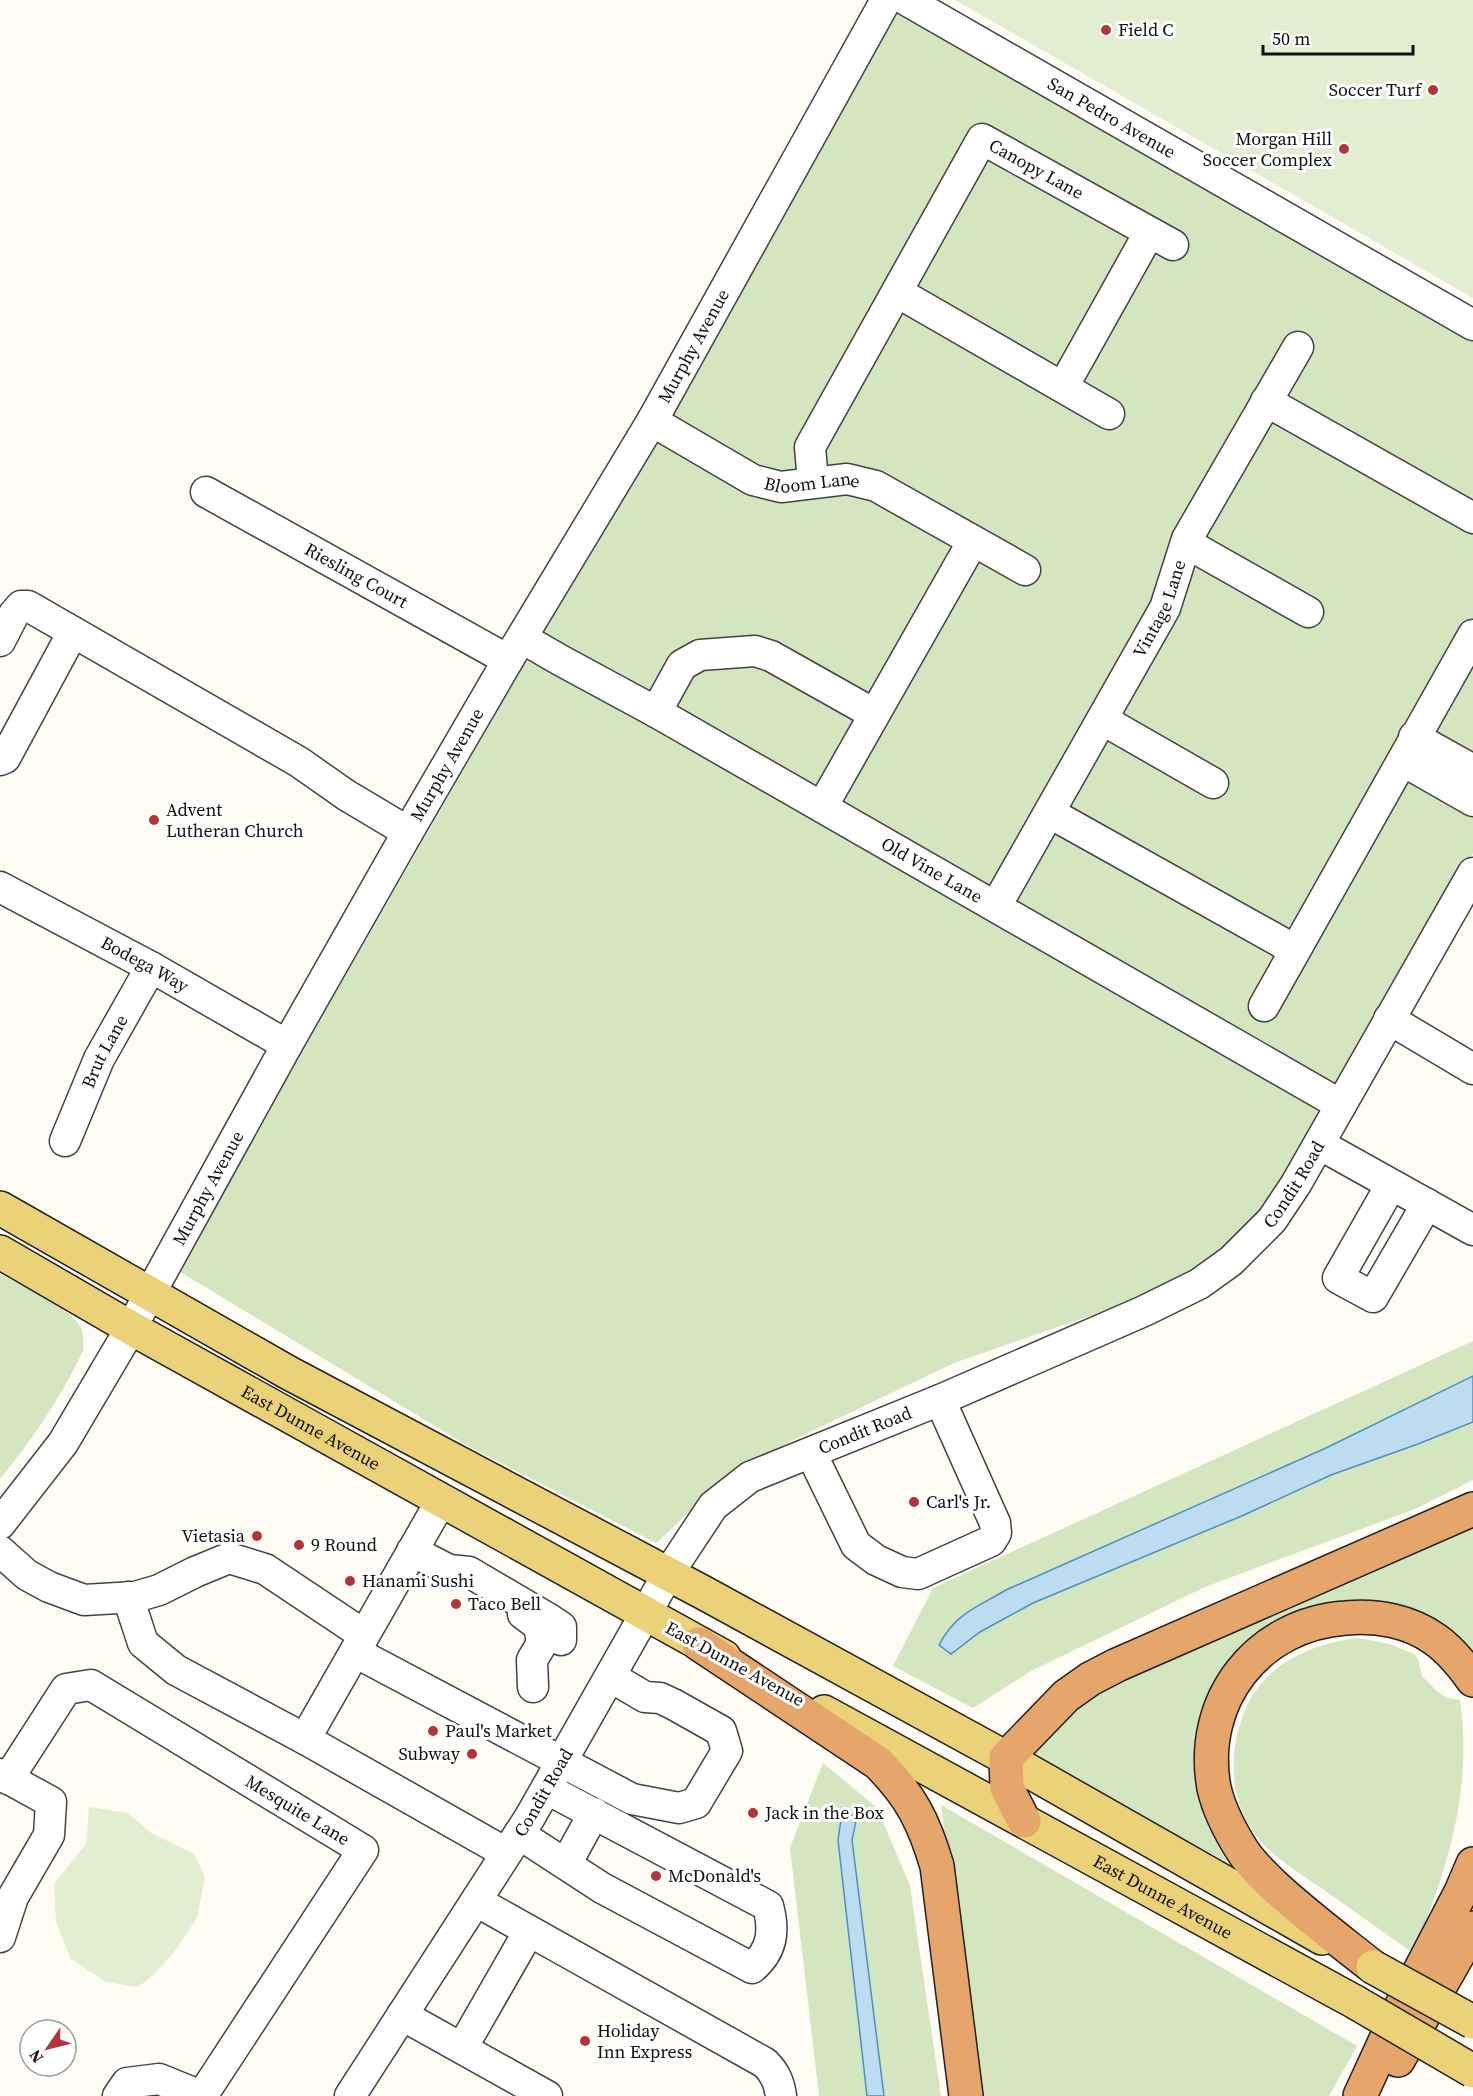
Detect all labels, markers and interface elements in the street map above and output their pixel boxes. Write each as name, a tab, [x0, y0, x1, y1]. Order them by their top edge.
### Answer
place label: Field C	[1118, 17, 1174, 42]
scale bar	[1263, 18, 1413, 56]
marker: Field C	[1099, 23, 1113, 37]
text: 50 m	[1272, 26, 1310, 51]
street label: San Pedro Avenue	[1043, 71, 1180, 164]
place label: Soccer Turf	[1329, 77, 1423, 102]
marker: Soccer Turf	[1426, 83, 1440, 97]
place label: Morgan Hill Soccer Complex	[1203, 126, 1333, 172]
street label: Canopy Lane	[985, 132, 1088, 205]
marker: Morgan Hill Soccer Complex	[1337, 142, 1351, 156]
street label: Murphy Avenue	[651, 284, 735, 408]
street label: Bloom Lane	[761, 466, 863, 499]
street label: Riesling Court	[300, 536, 413, 614]
street label: Vintage Lane	[1126, 556, 1192, 662]
street label: Murphy Avenue	[404, 703, 489, 826]
place label: Advent Lutheran Church	[166, 797, 304, 843]
marker: Advent Lutheran Church	[147, 813, 161, 827]
street label: Old Vine Lane	[877, 831, 987, 909]
street label: Bodega Way	[97, 930, 194, 998]
street label: Brut Lane	[75, 1010, 134, 1092]
street label: Murphy Avenue	[166, 1126, 249, 1250]
street label: Condit Road	[1257, 1136, 1330, 1234]
street label: East Dunne Avenue	[237, 1379, 385, 1476]
street label: Condit Road	[814, 1400, 915, 1460]
place label: Carl's Jr.	[926, 1489, 991, 1514]
marker: Carl's Jr.	[907, 1495, 921, 1509]
place label: Vietasia	[182, 1523, 246, 1548]
marker: Vietasia	[250, 1529, 264, 1543]
place label: 9 Round	[311, 1532, 377, 1557]
marker: 9 Round	[292, 1538, 306, 1552]
place label: Hanami Sushi	[362, 1568, 474, 1593]
marker: Hanami Sushi	[343, 1574, 357, 1588]
place label: Taco Bell	[468, 1591, 541, 1616]
marker: Taco Bell	[449, 1597, 463, 1611]
street label: East Dunne Avenue	[661, 1615, 809, 1712]
place label: Paul's Market	[445, 1718, 552, 1743]
marker: Paul's Market	[426, 1724, 440, 1738]
place label: Subway	[398, 1741, 461, 1766]
street label: Condit Road	[507, 1743, 579, 1841]
marker: Subway	[465, 1747, 479, 1761]
street label: Mesquite Lane	[241, 1769, 355, 1851]
place label: Jack in the Box	[764, 1800, 884, 1825]
marker: Jack in the Box	[746, 1806, 760, 1820]
street label: East Dunne Avenue	[1089, 1848, 1237, 1945]
place label: McDonald's	[668, 1863, 761, 1888]
marker: McDonald's	[649, 1869, 663, 1883]
north arrow	[18, 2018, 78, 2078]
place label: Holiday Inn Express	[597, 2018, 693, 2064]
marker: Holiday Inn Express	[578, 2034, 592, 2048]
text: N	[23, 2045, 48, 2068]

